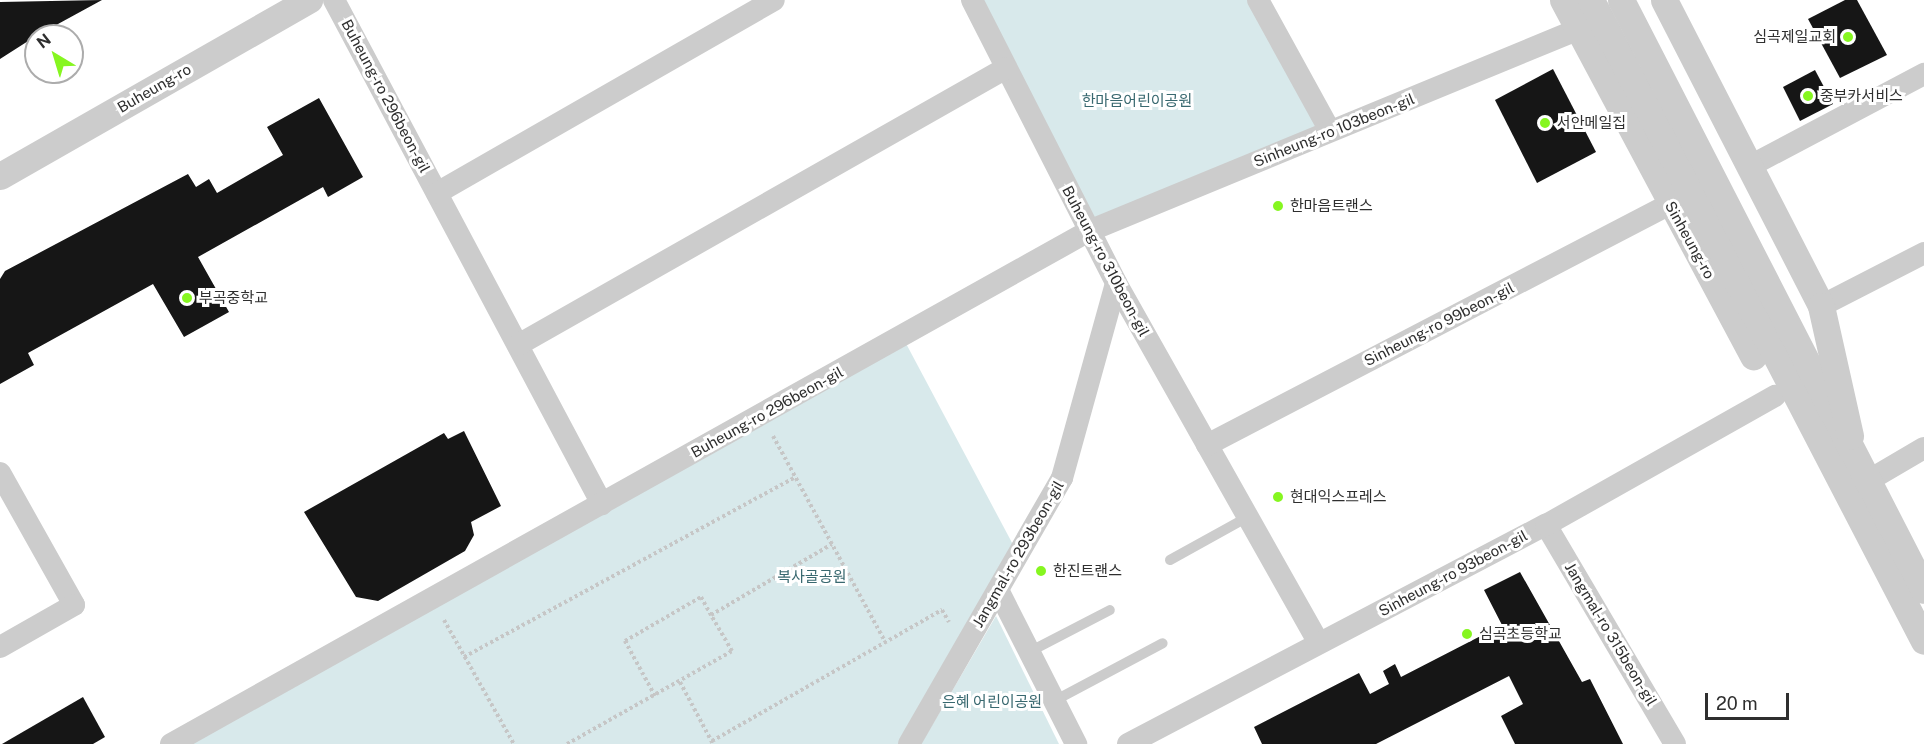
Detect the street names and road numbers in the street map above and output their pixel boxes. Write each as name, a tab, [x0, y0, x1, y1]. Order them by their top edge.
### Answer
street label: Buheung-ro 296beon-gil	[338, 16, 434, 176]
street label: Buheung-ro	[114, 60, 194, 116]
street label: Sinheung-ro 103beon-gil	[1251, 89, 1417, 171]
street label: Buheung-ro 310beon-gil	[1059, 182, 1153, 340]
street label: Sinheung-ro	[1661, 198, 1719, 282]
street label: Sinheung-ro 99beon-gil	[1361, 278, 1517, 370]
street label: Buheung-ro 296beon-gil	[688, 363, 846, 461]
street label: Jangmal-ro 293beon-gil	[969, 477, 1067, 631]
street label: Sinheung-ro 93beon-gil	[1376, 526, 1530, 620]
street label: Jangmal-ro 315beon-gil	[1561, 559, 1661, 709]

